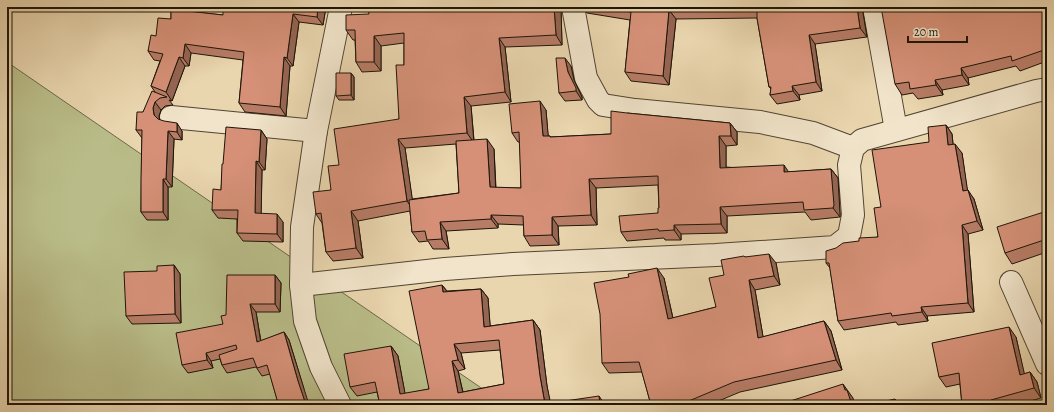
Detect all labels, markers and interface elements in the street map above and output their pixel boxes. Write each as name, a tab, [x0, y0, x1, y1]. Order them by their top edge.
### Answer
scale bar	[908, 18, 967, 44]
text: 20 m	[914, 24, 938, 40]

